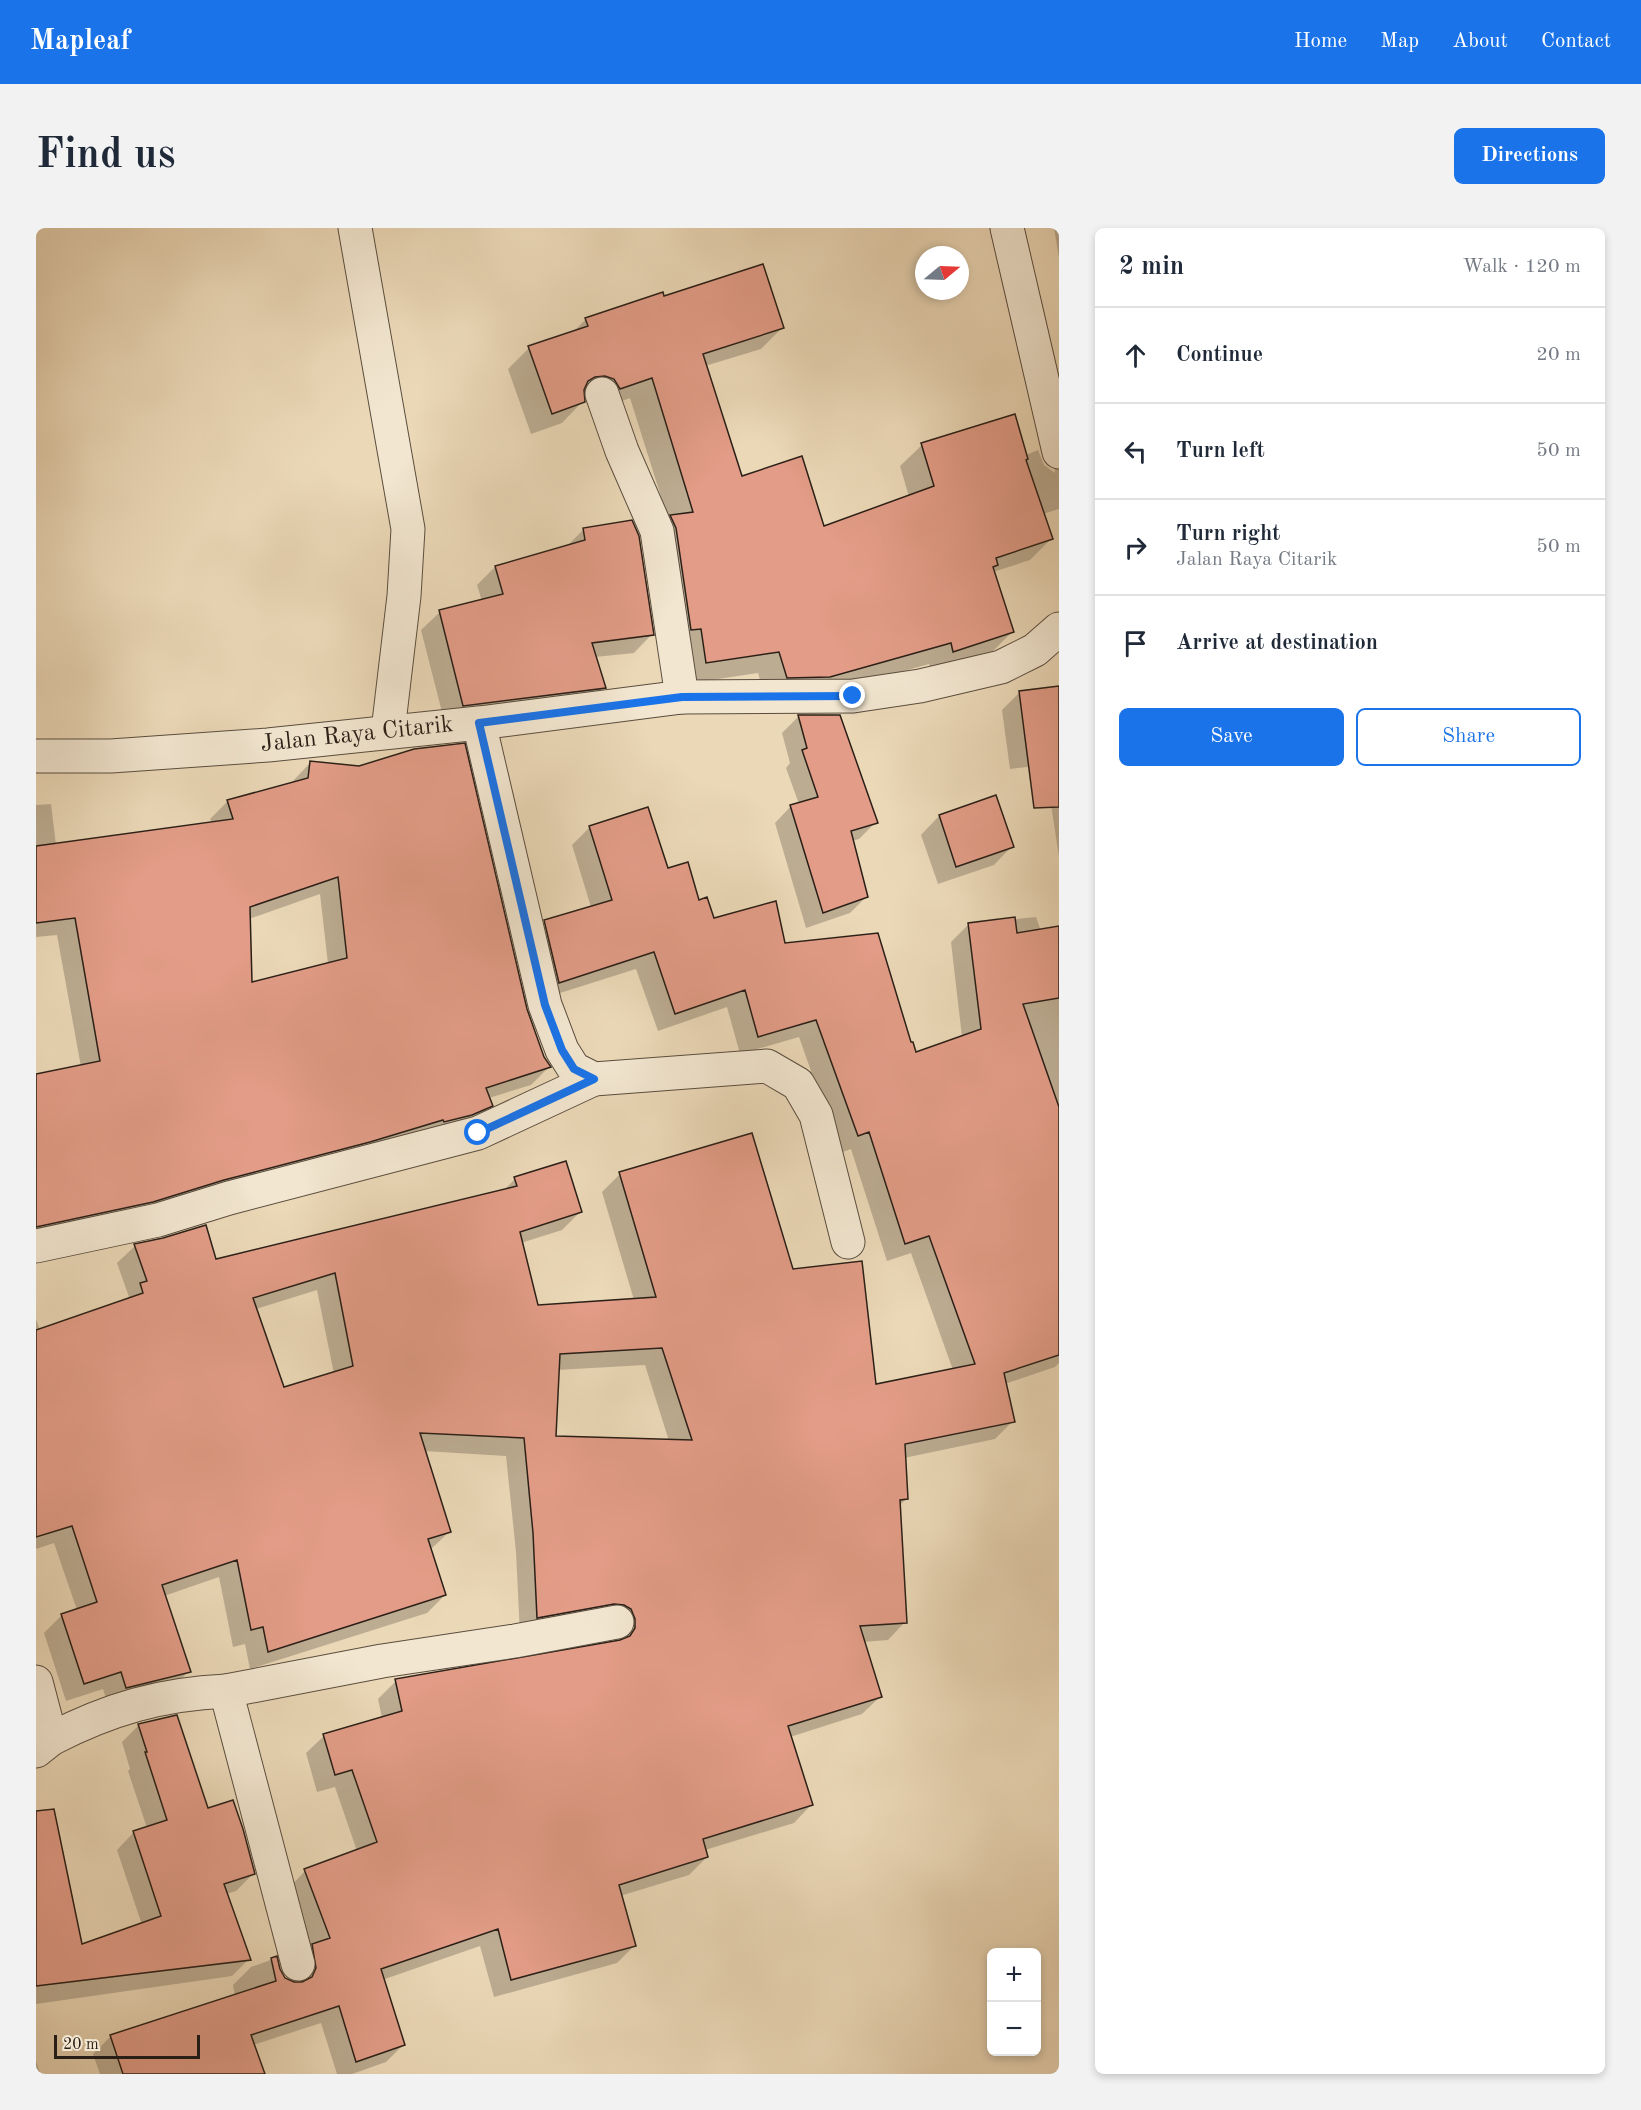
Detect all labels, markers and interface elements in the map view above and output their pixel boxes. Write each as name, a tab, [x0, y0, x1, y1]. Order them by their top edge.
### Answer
text: Mapleaf	[30, 28, 130, 56]
text: Home	[1294, 31, 1347, 52]
text: Map	[1380, 31, 1419, 52]
text: About	[1452, 31, 1508, 52]
text: Contact	[1541, 31, 1611, 52]
button: Directions	[1454, 128, 1605, 184]
text: Find us	[36, 135, 175, 177]
north arrow	[915, 246, 969, 300]
text: 2 min	[1119, 254, 1184, 280]
text: Walk · 120 m	[1462, 257, 1581, 277]
icon: ahead	[1119, 339, 1152, 372]
text: Continue	[1176, 344, 1263, 366]
text: 20 m	[1536, 345, 1581, 365]
icon: left	[1119, 435, 1152, 468]
text: Turn left	[1176, 440, 1265, 462]
text: 50 m	[1536, 441, 1581, 461]
text: Turn right	[1176, 523, 1280, 545]
icon: right	[1119, 531, 1152, 564]
text: 50 m	[1536, 537, 1581, 557]
text: Jalan Raya Citarik	[1176, 550, 1337, 570]
icon: arrive	[1119, 627, 1152, 660]
text: Arrive at destination	[1176, 632, 1378, 654]
route end	[839, 682, 865, 708]
button: Save	[1119, 708, 1344, 766]
button: Share	[1356, 708, 1581, 766]
street label: Jalan Raya Citarik	[259, 713, 455, 757]
route start	[464, 1119, 490, 1145]
map controls	[987, 1948, 1041, 2056]
button: +	[987, 1948, 1041, 2002]
button: −	[987, 2002, 1041, 2056]
scale bar	[54, 2032, 200, 2060]
text: 20 m	[63, 2037, 99, 2053]

